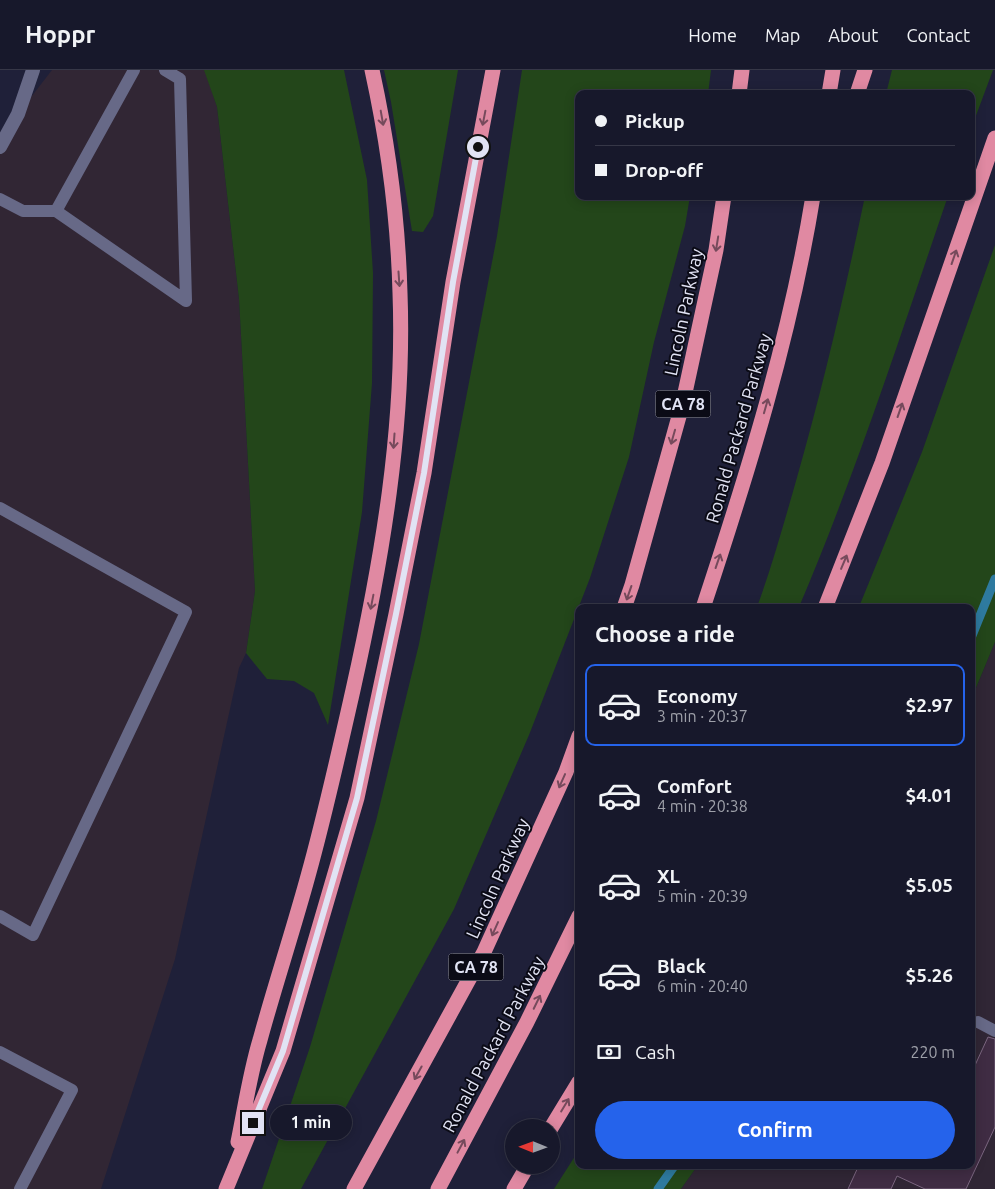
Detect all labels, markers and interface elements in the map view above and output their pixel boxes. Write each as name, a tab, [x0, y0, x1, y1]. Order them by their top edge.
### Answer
text: Hoppr	[25, 21, 95, 48]
text: Home	[688, 25, 737, 45]
text: Map	[765, 25, 800, 45]
text: About	[828, 25, 878, 45]
text: Contact	[906, 25, 970, 45]
one-way arrow	[378, 109, 388, 125]
one-way arrow	[478, 110, 488, 126]
text: Pickup	[625, 110, 685, 132]
route start	[467, 136, 489, 158]
text: Drop-off	[625, 159, 703, 181]
one-way arrow	[711, 236, 721, 252]
street label: Lincoln Parkway	[660, 246, 706, 377]
one-way arrow	[950, 249, 959, 265]
one-way arrow	[395, 271, 404, 287]
street label: Ronald Packard Parkway	[701, 331, 775, 525]
road number: CA 78	[656, 390, 710, 418]
one-way arrow	[762, 399, 772, 415]
one-way arrow	[896, 402, 906, 418]
one-way arrow	[668, 429, 678, 445]
one-way arrow	[390, 433, 399, 449]
one-way arrow	[714, 554, 723, 570]
one-way arrow	[841, 555, 850, 570]
one-way arrow	[624, 585, 633, 601]
one-way arrow	[367, 594, 376, 610]
text: Choose a ride	[595, 621, 735, 646]
icon: car	[597, 683, 642, 728]
text: Economy	[657, 685, 738, 707]
text: $2.97	[905, 694, 953, 716]
text: 3 min · 20:37	[657, 707, 748, 725]
one-way arrow	[556, 773, 566, 788]
icon: car	[597, 773, 642, 818]
text: Comfort	[657, 775, 732, 797]
text: $4.01	[905, 784, 953, 806]
text: 4 min · 20:38	[657, 797, 748, 815]
street label: Lincoln Parkway	[462, 815, 533, 941]
icon: car	[597, 863, 642, 908]
text: XL	[657, 865, 680, 887]
text: $5.05	[905, 874, 953, 896]
text: 5 min · 20:39	[657, 887, 748, 905]
one-way arrow	[489, 921, 499, 936]
street label: Ronald Packard Parkway	[438, 952, 548, 1135]
icon: car	[597, 953, 642, 998]
road number: CA 78	[448, 954, 504, 980]
text: Black	[657, 955, 706, 977]
text: $5.26	[905, 964, 953, 986]
text: 6 min · 20:40	[657, 977, 748, 995]
one-way arrow	[532, 995, 542, 1010]
icon: cash	[595, 1038, 623, 1066]
text: Cash	[635, 1041, 676, 1063]
text: 220 m	[910, 1043, 955, 1061]
one-way arrow	[413, 1065, 423, 1080]
one-way arrow	[560, 1098, 570, 1112]
button: Confirm	[595, 1101, 955, 1159]
callout: 1 min	[270, 1106, 353, 1140]
route end	[242, 1112, 264, 1134]
text: 1 min	[291, 1113, 331, 1131]
north arrow	[505, 1119, 560, 1174]
map controls	[505, 1119, 560, 1174]
one-way arrow	[457, 1139, 466, 1154]

